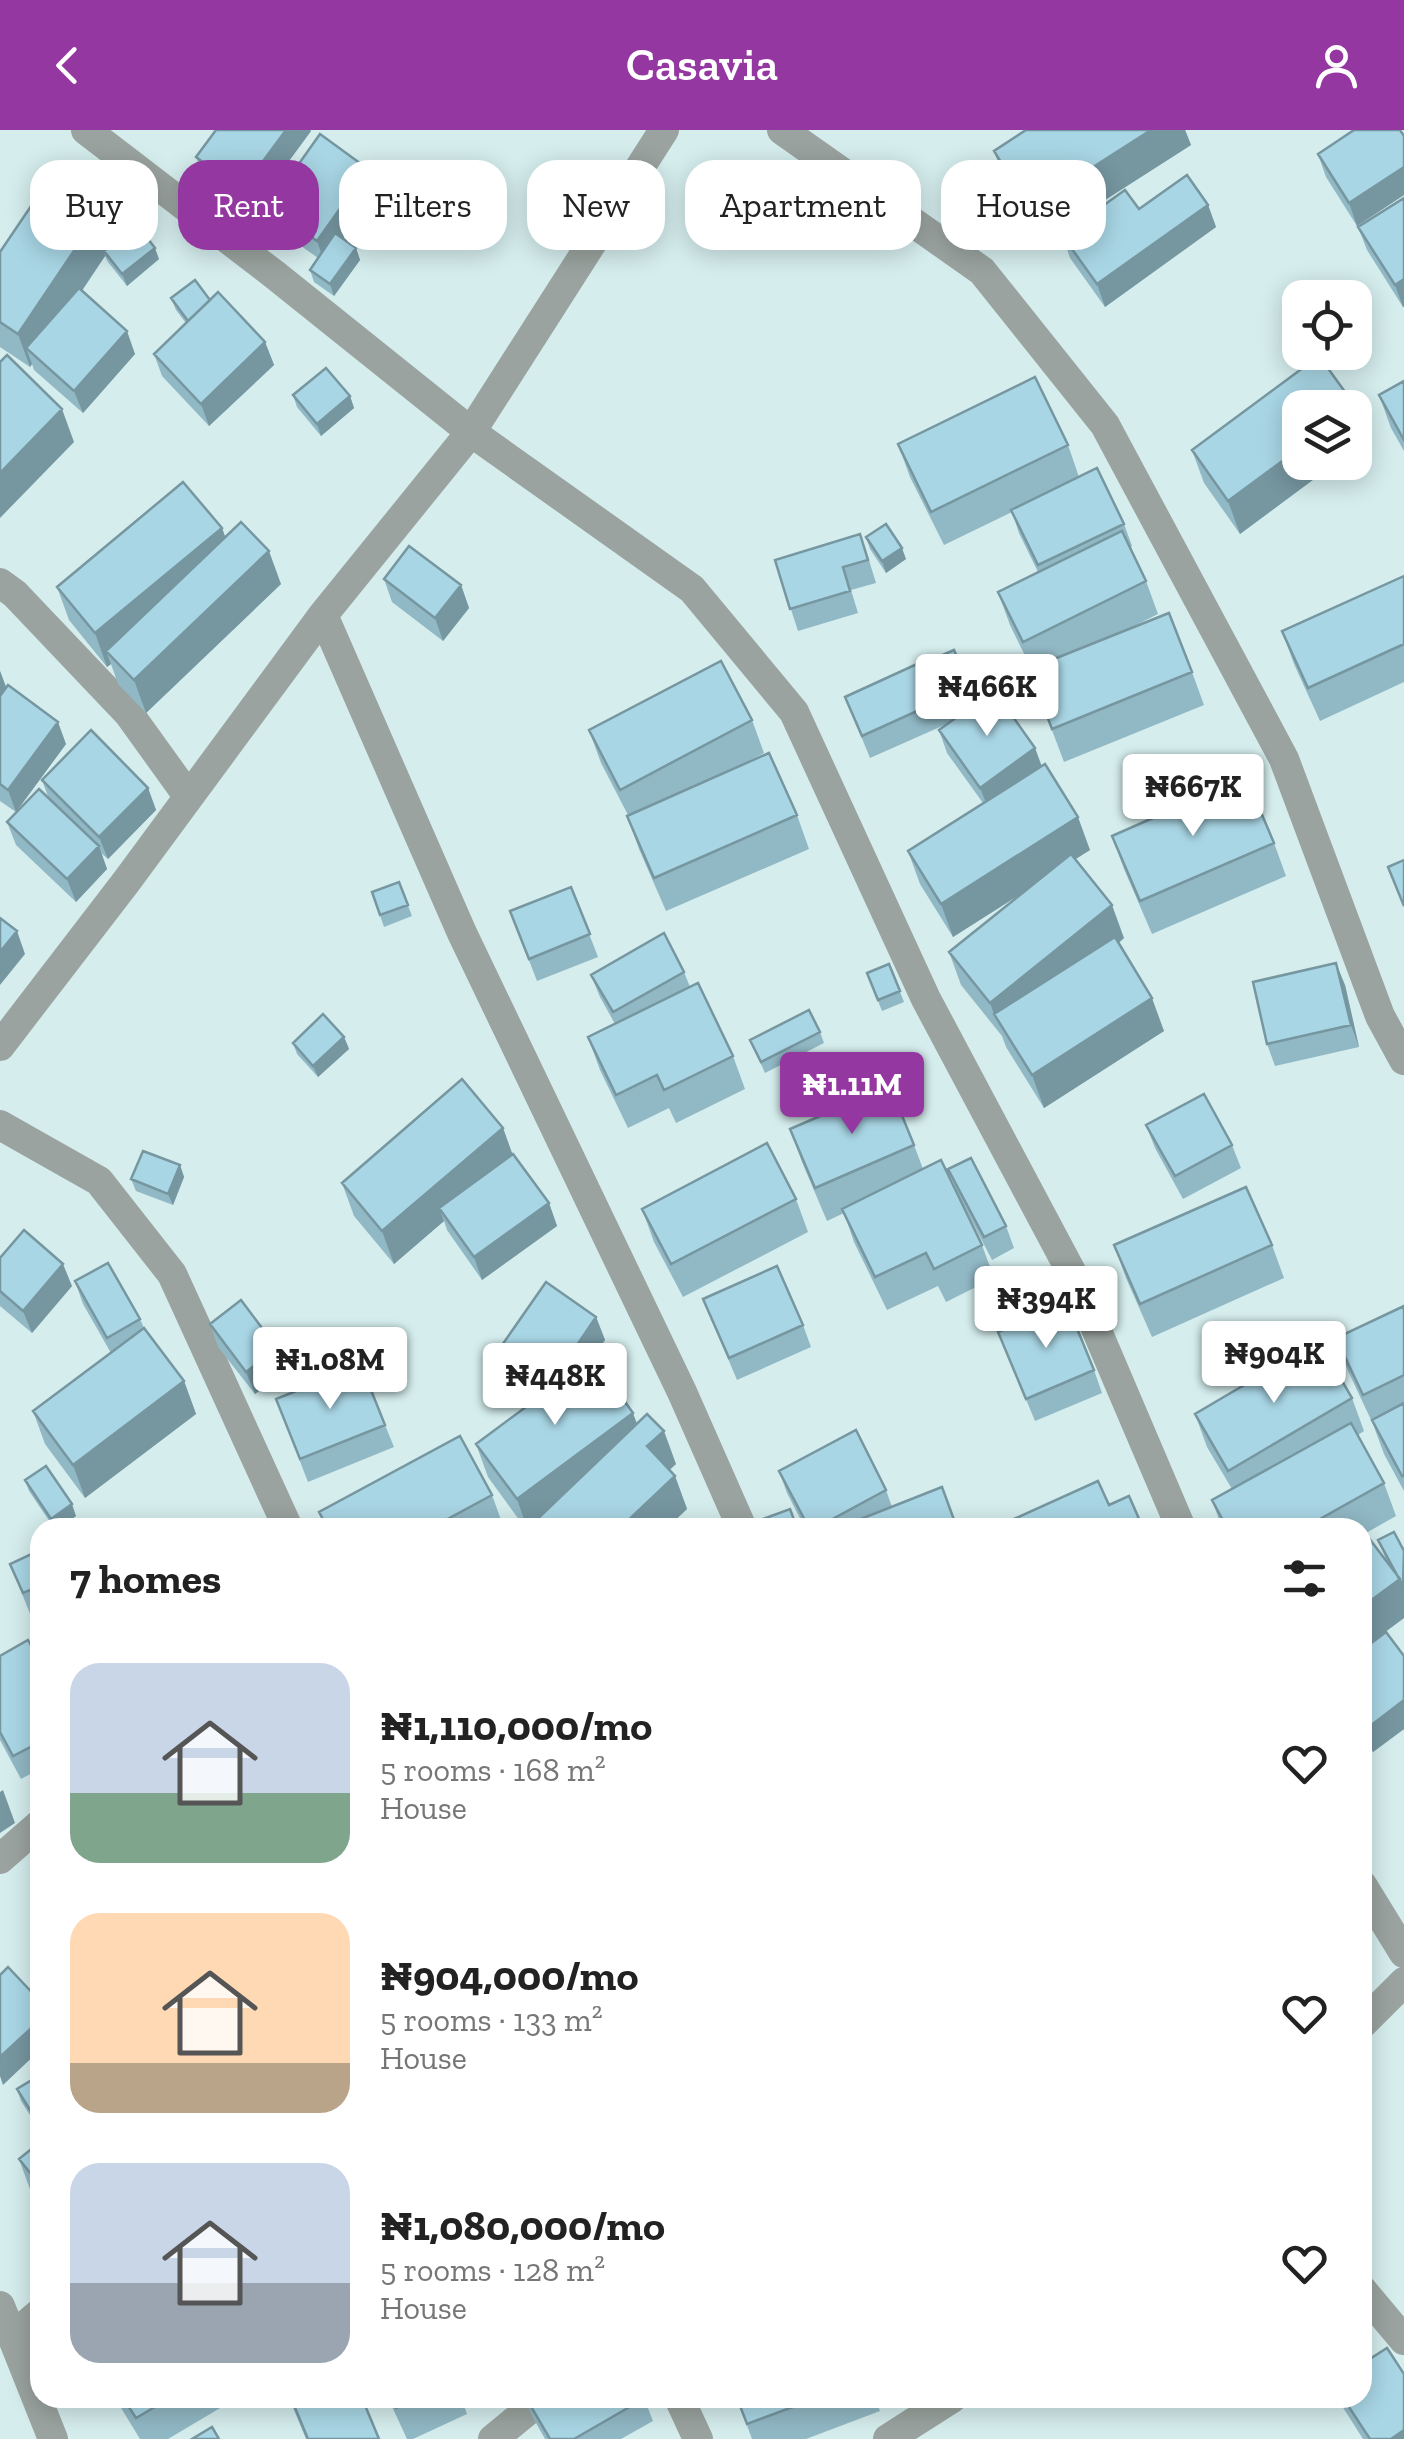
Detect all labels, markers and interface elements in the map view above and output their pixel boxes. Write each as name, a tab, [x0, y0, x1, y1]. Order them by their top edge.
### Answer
icon: back	[40, 38, 95, 93]
text: Casavia	[626, 38, 778, 92]
icon: person	[1309, 38, 1364, 93]
chip: Buy	[30, 160, 158, 250]
chip: Rent	[178, 160, 319, 250]
chip: Filters	[339, 160, 507, 250]
chip: New	[527, 160, 665, 250]
chip: Apartment	[685, 160, 921, 250]
chip: House	[941, 160, 1106, 250]
map controls	[1282, 280, 1372, 480]
button: locate	[1282, 280, 1372, 370]
button: layers	[1282, 390, 1372, 480]
pin: ₦466K	[917, 654, 1057, 739]
text: ₦466K	[937, 667, 1037, 705]
pin: ₦667K	[1123, 754, 1263, 839]
text: ₦667K	[1145, 767, 1241, 805]
pin: ₦1.11M	[771, 1052, 933, 1137]
text: ₦1.11M	[802, 1065, 902, 1103]
pin: ₦394K	[976, 1266, 1116, 1351]
text: ₦394K	[996, 1279, 1096, 1317]
pin: ₦904K	[1204, 1321, 1344, 1406]
pin: ₦1.08M	[249, 1327, 411, 1412]
text: ₦904K	[1224, 1334, 1324, 1372]
text: ₦1.08M	[275, 1340, 385, 1378]
pin: ₦448K	[485, 1343, 625, 1428]
text: ₦448K	[505, 1356, 605, 1394]
icon: filters	[1277, 1551, 1332, 1606]
text: 7 homes	[70, 1553, 221, 1604]
text: ₦1,110,000/mo	[380, 1700, 652, 1751]
icon: home	[150, 1703, 270, 1823]
icon: heart	[1277, 1736, 1332, 1791]
text: 5 rooms · 168 m²	[380, 1751, 606, 1789]
text: House	[380, 1789, 467, 1827]
text: ₦904,000/mo	[380, 1950, 638, 2001]
icon: home	[150, 1953, 270, 2073]
icon: heart	[1277, 1986, 1332, 2041]
text: 5 rooms · 133 m²	[380, 2001, 603, 2039]
text: House	[380, 2039, 467, 2077]
text: ₦1,080,000/mo	[380, 2200, 665, 2251]
icon: home	[150, 2203, 270, 2323]
icon: heart	[1277, 2236, 1332, 2291]
text: 5 rooms · 128 m²	[380, 2251, 605, 2289]
text: House	[380, 2289, 467, 2327]

